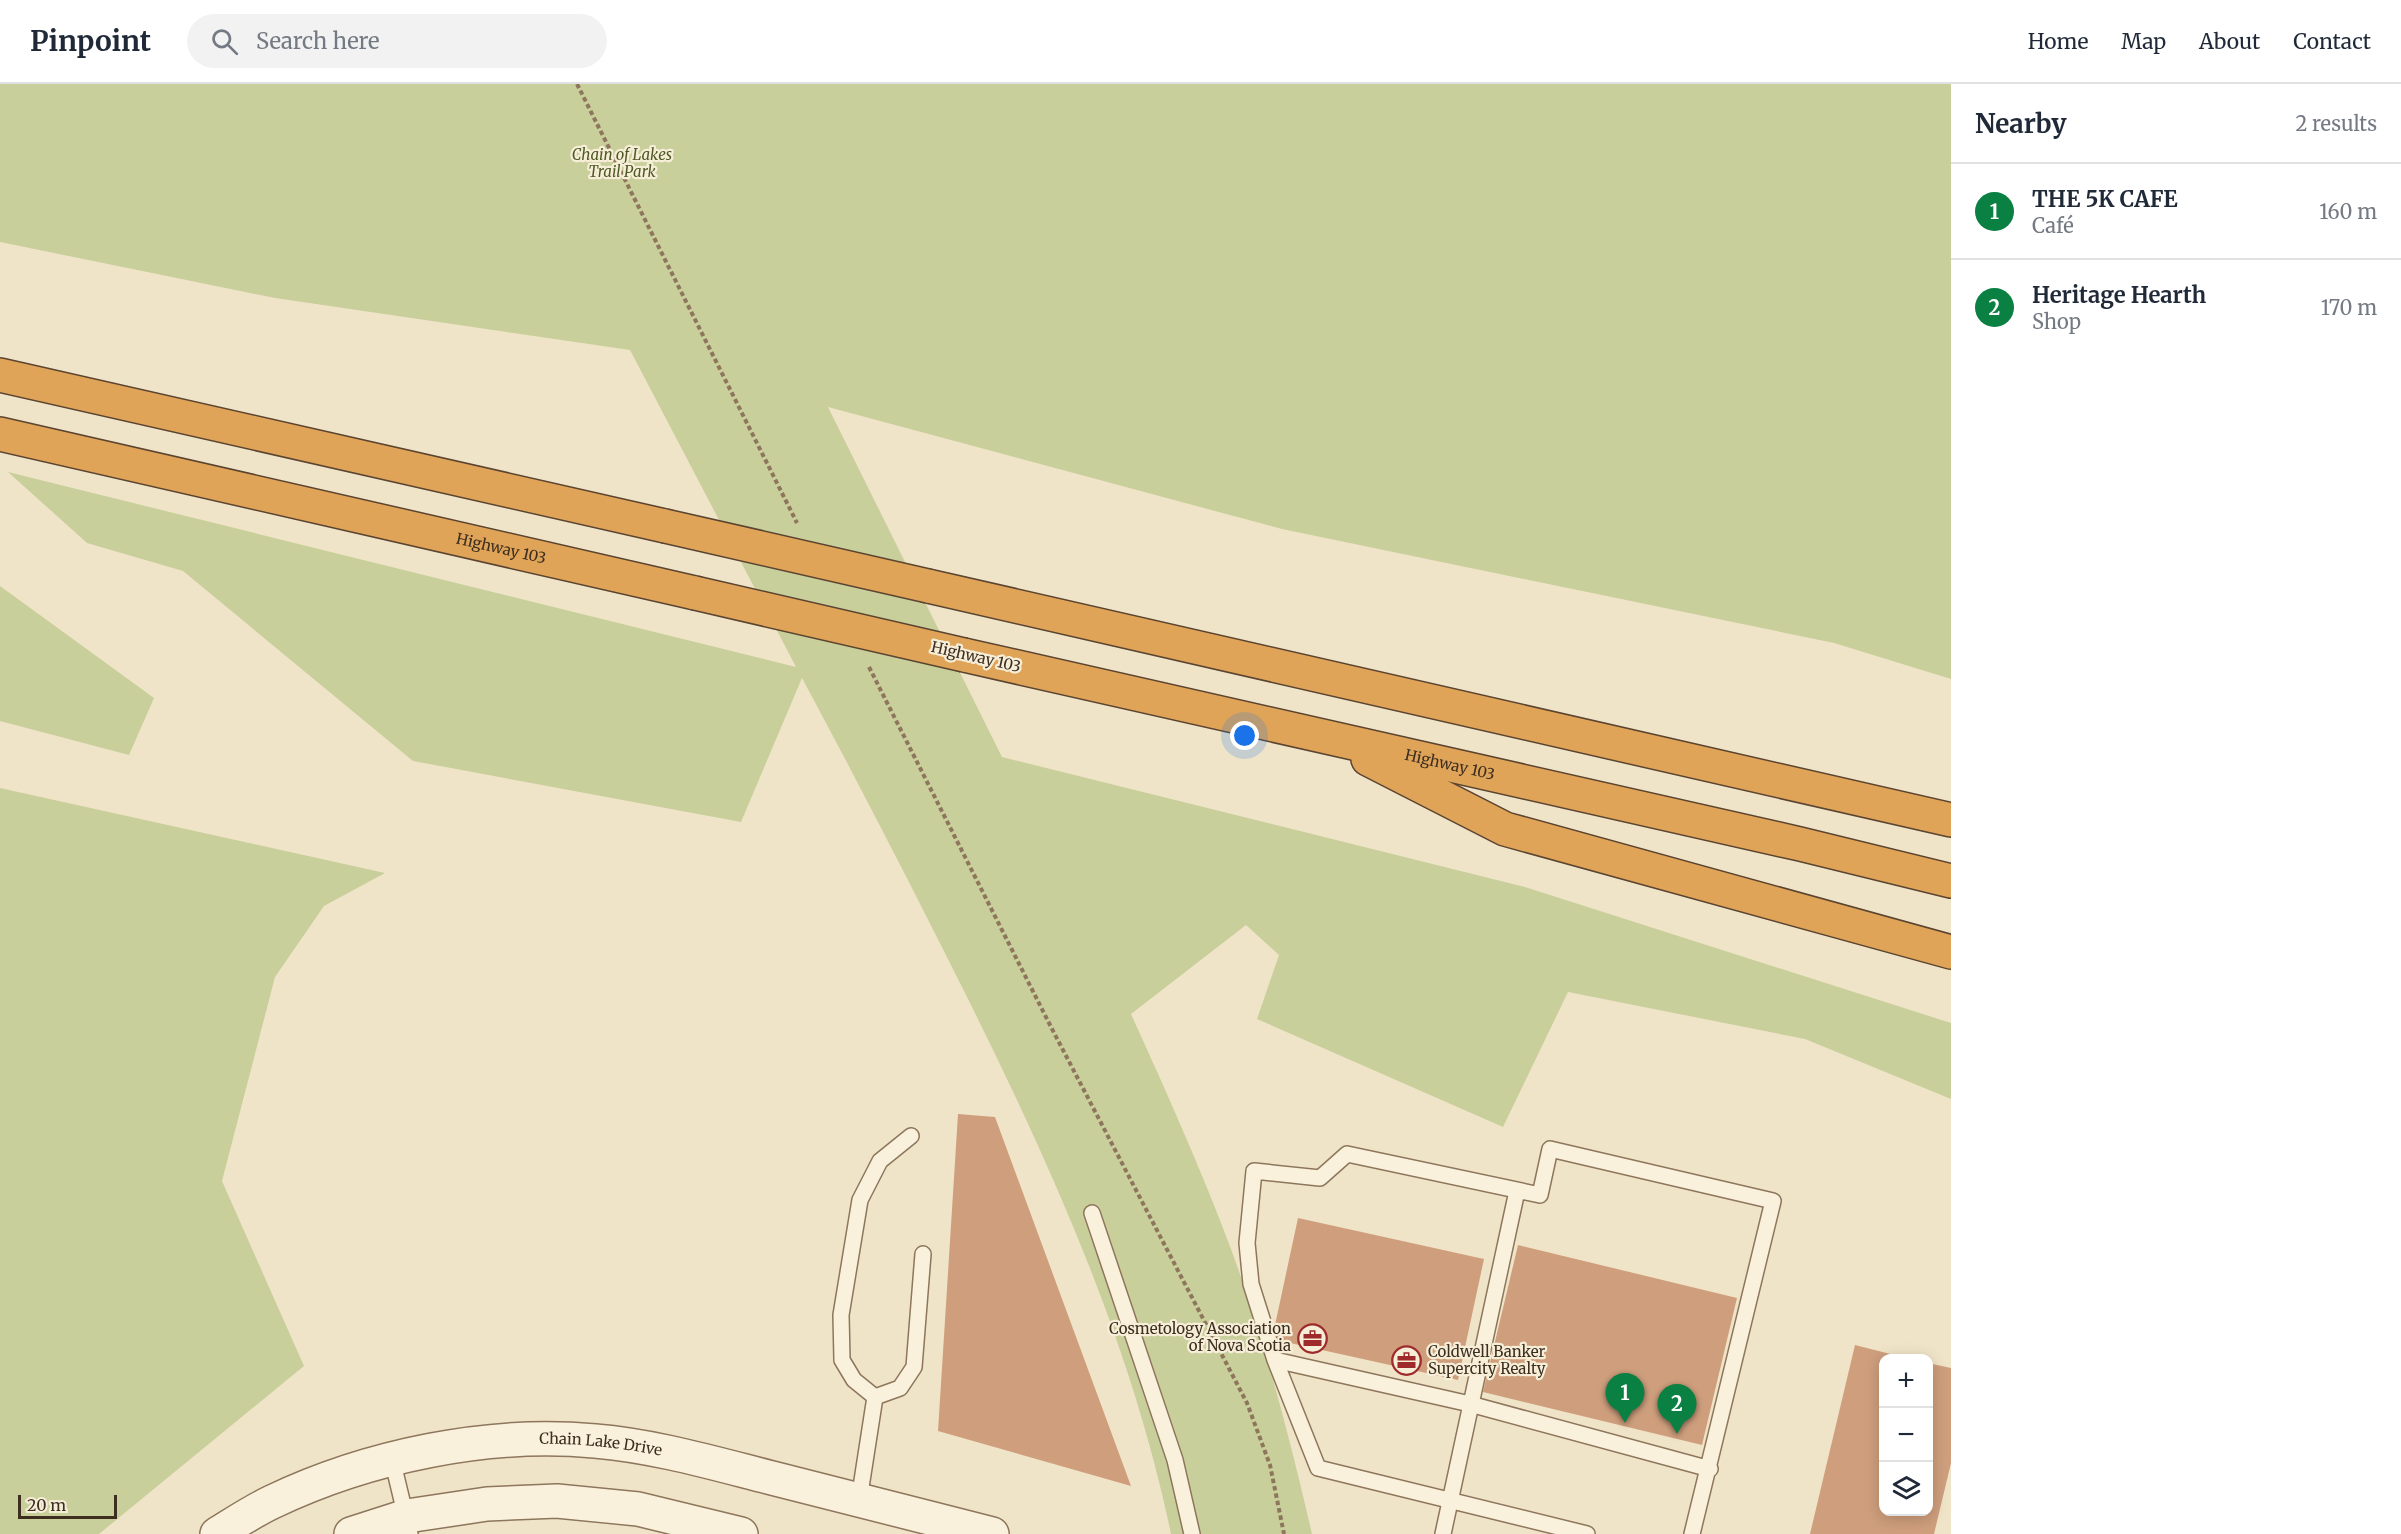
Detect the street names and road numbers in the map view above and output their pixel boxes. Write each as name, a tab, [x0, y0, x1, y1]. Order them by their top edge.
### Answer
street label: Highway 103	[454, 529, 548, 568]
street label: Highway 103	[929, 637, 1023, 676]
street label: Highway 103	[1403, 745, 1497, 784]
street label: Chain Lake Drive	[539, 1429, 664, 1460]

